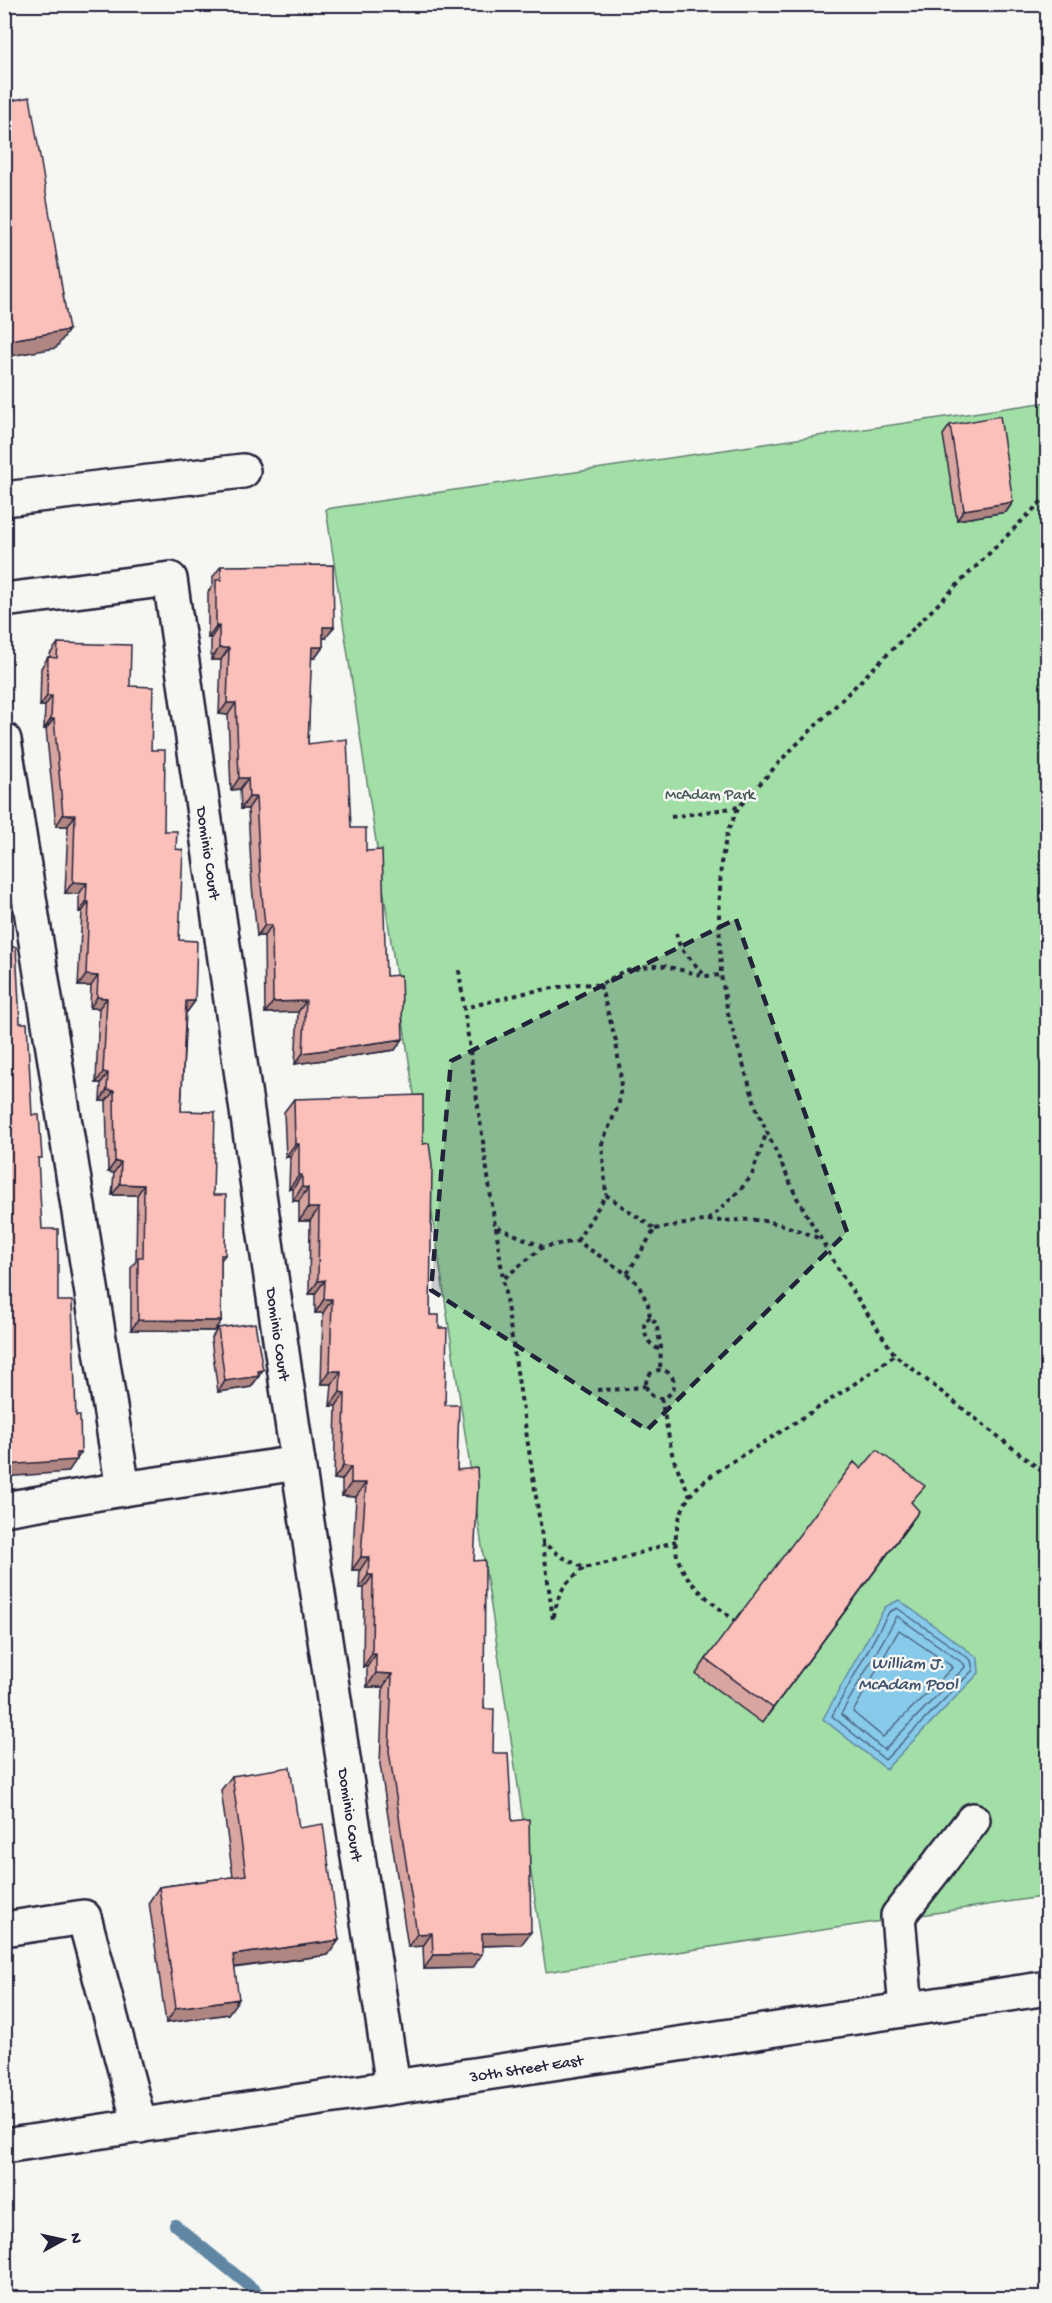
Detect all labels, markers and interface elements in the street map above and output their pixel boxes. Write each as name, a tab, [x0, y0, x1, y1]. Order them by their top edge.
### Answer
park label: McAdam Park	[665, 787, 757, 806]
street label: Dominio Court	[190, 805, 222, 902]
street label: Dominio Court	[260, 1286, 292, 1383]
water label: William J. McAdam Pool	[858, 1654, 959, 1696]
street label: Dominio Court	[332, 1766, 365, 1864]
street label: 30th Street East	[468, 2052, 586, 2089]
north arrow	[33, 2210, 93, 2270]
text: N	[64, 2232, 85, 2245]

